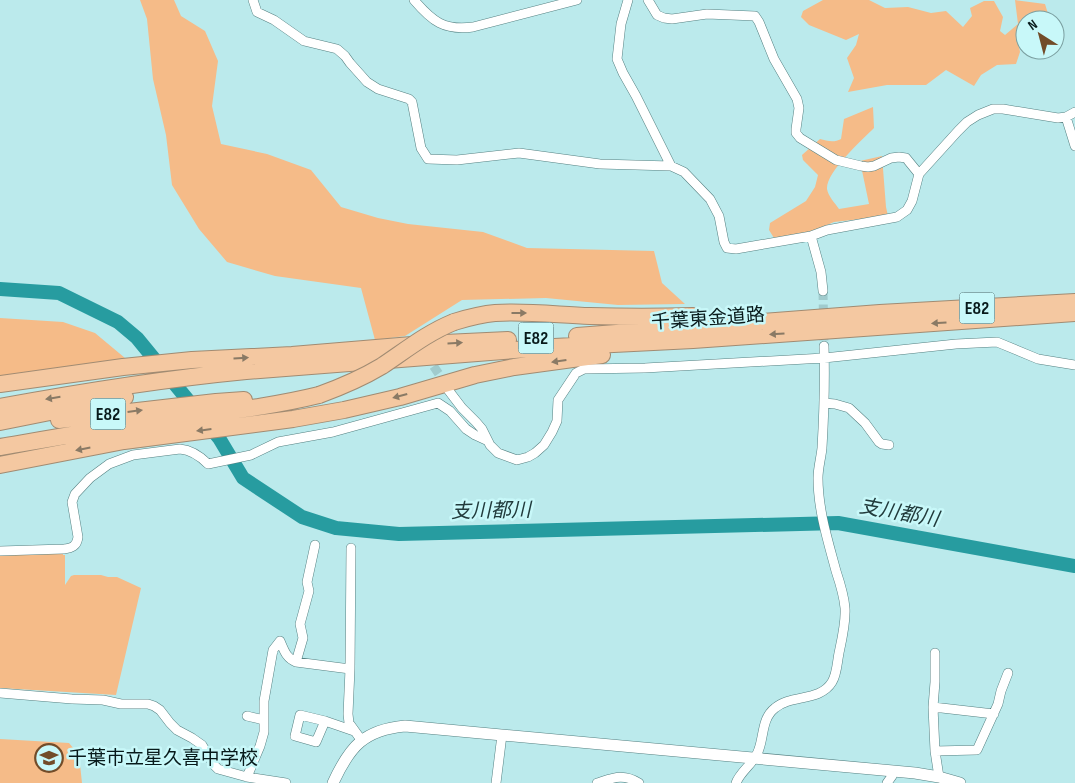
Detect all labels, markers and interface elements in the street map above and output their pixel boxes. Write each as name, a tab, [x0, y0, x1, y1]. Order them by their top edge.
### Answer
north arrow	[1015, 10, 1065, 60]
text: N	[1025, 16, 1041, 34]
road number: E82	[960, 292, 994, 324]
street label: 千葉東金道路	[650, 304, 766, 334]
one-way arrow	[512, 309, 528, 317]
one-way arrow	[931, 319, 947, 327]
road number: E82	[518, 322, 554, 353]
one-way arrow	[769, 331, 785, 339]
one-way arrow	[448, 338, 464, 346]
one-way arrow	[233, 353, 249, 361]
one-way arrow	[550, 357, 566, 365]
one-way arrow	[393, 392, 408, 400]
one-way arrow	[45, 394, 61, 402]
road number: E82	[90, 398, 126, 429]
one-way arrow	[128, 407, 144, 415]
one-way arrow	[196, 426, 212, 434]
one-way arrow	[75, 445, 91, 453]
water label: 支川都川	[858, 494, 942, 532]
water label: 支川都川	[451, 498, 533, 524]
school or university icon: 千葉市立星久喜中学校	[34, 743, 64, 773]
place label: 千葉市立星久喜中学校	[68, 747, 258, 770]

